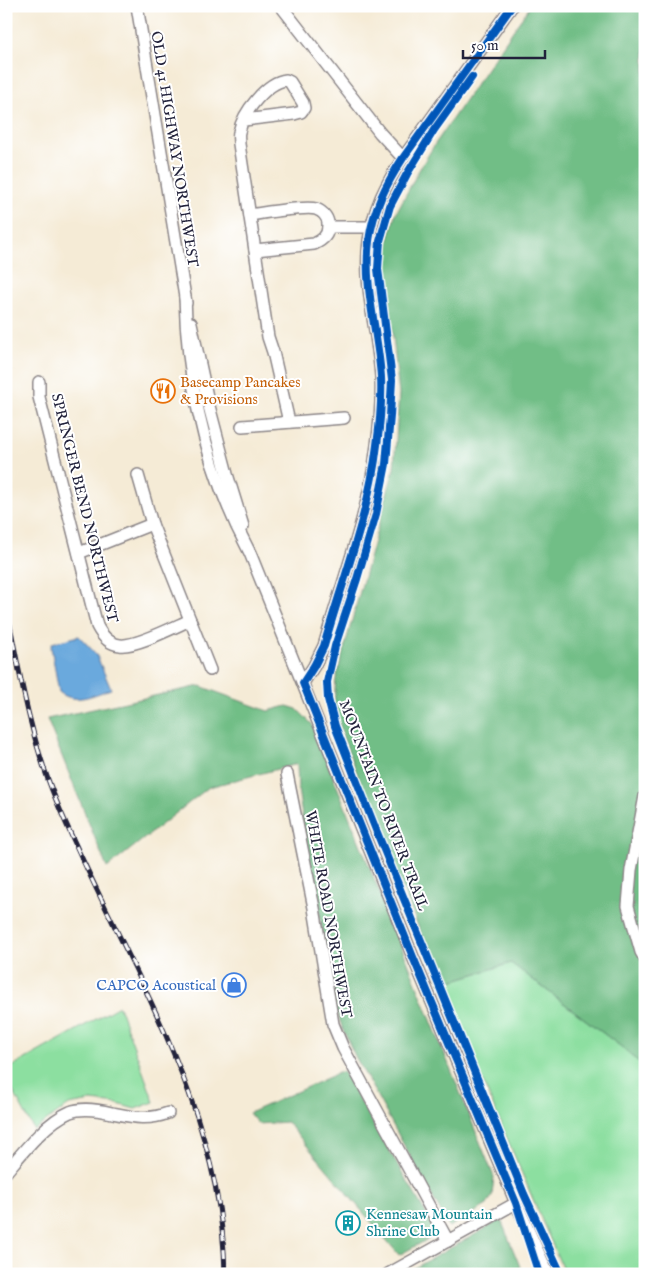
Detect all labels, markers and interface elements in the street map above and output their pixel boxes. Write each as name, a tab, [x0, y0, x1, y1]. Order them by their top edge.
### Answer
scale bar	[463, 28, 546, 60]
street label: OLD 41 HIGHWAY NORTHWEST	[146, 30, 203, 268]
text: 50 m	[471, 36, 499, 55]
place label: Basecamp Pancakes & Provisions	[180, 373, 301, 409]
restaurant icon: Basecamp Pancakes & Provisions	[150, 378, 176, 404]
street label: SPRINGER BEND NORTHWEST	[47, 391, 122, 625]
street label: MOUNTAIN TO RIVER TRAIL	[335, 697, 433, 913]
street label: WHITE ROAD NORTHWEST	[301, 809, 356, 1019]
shop icon: CAPCO Acoustical	[221, 972, 247, 998]
place label: CAPCO Acoustical	[96, 976, 217, 995]
place label: Kennesaw Mountain Shrine Club	[366, 1205, 493, 1241]
building icon: Kennesaw Mountain Shrine Club	[335, 1210, 361, 1236]

